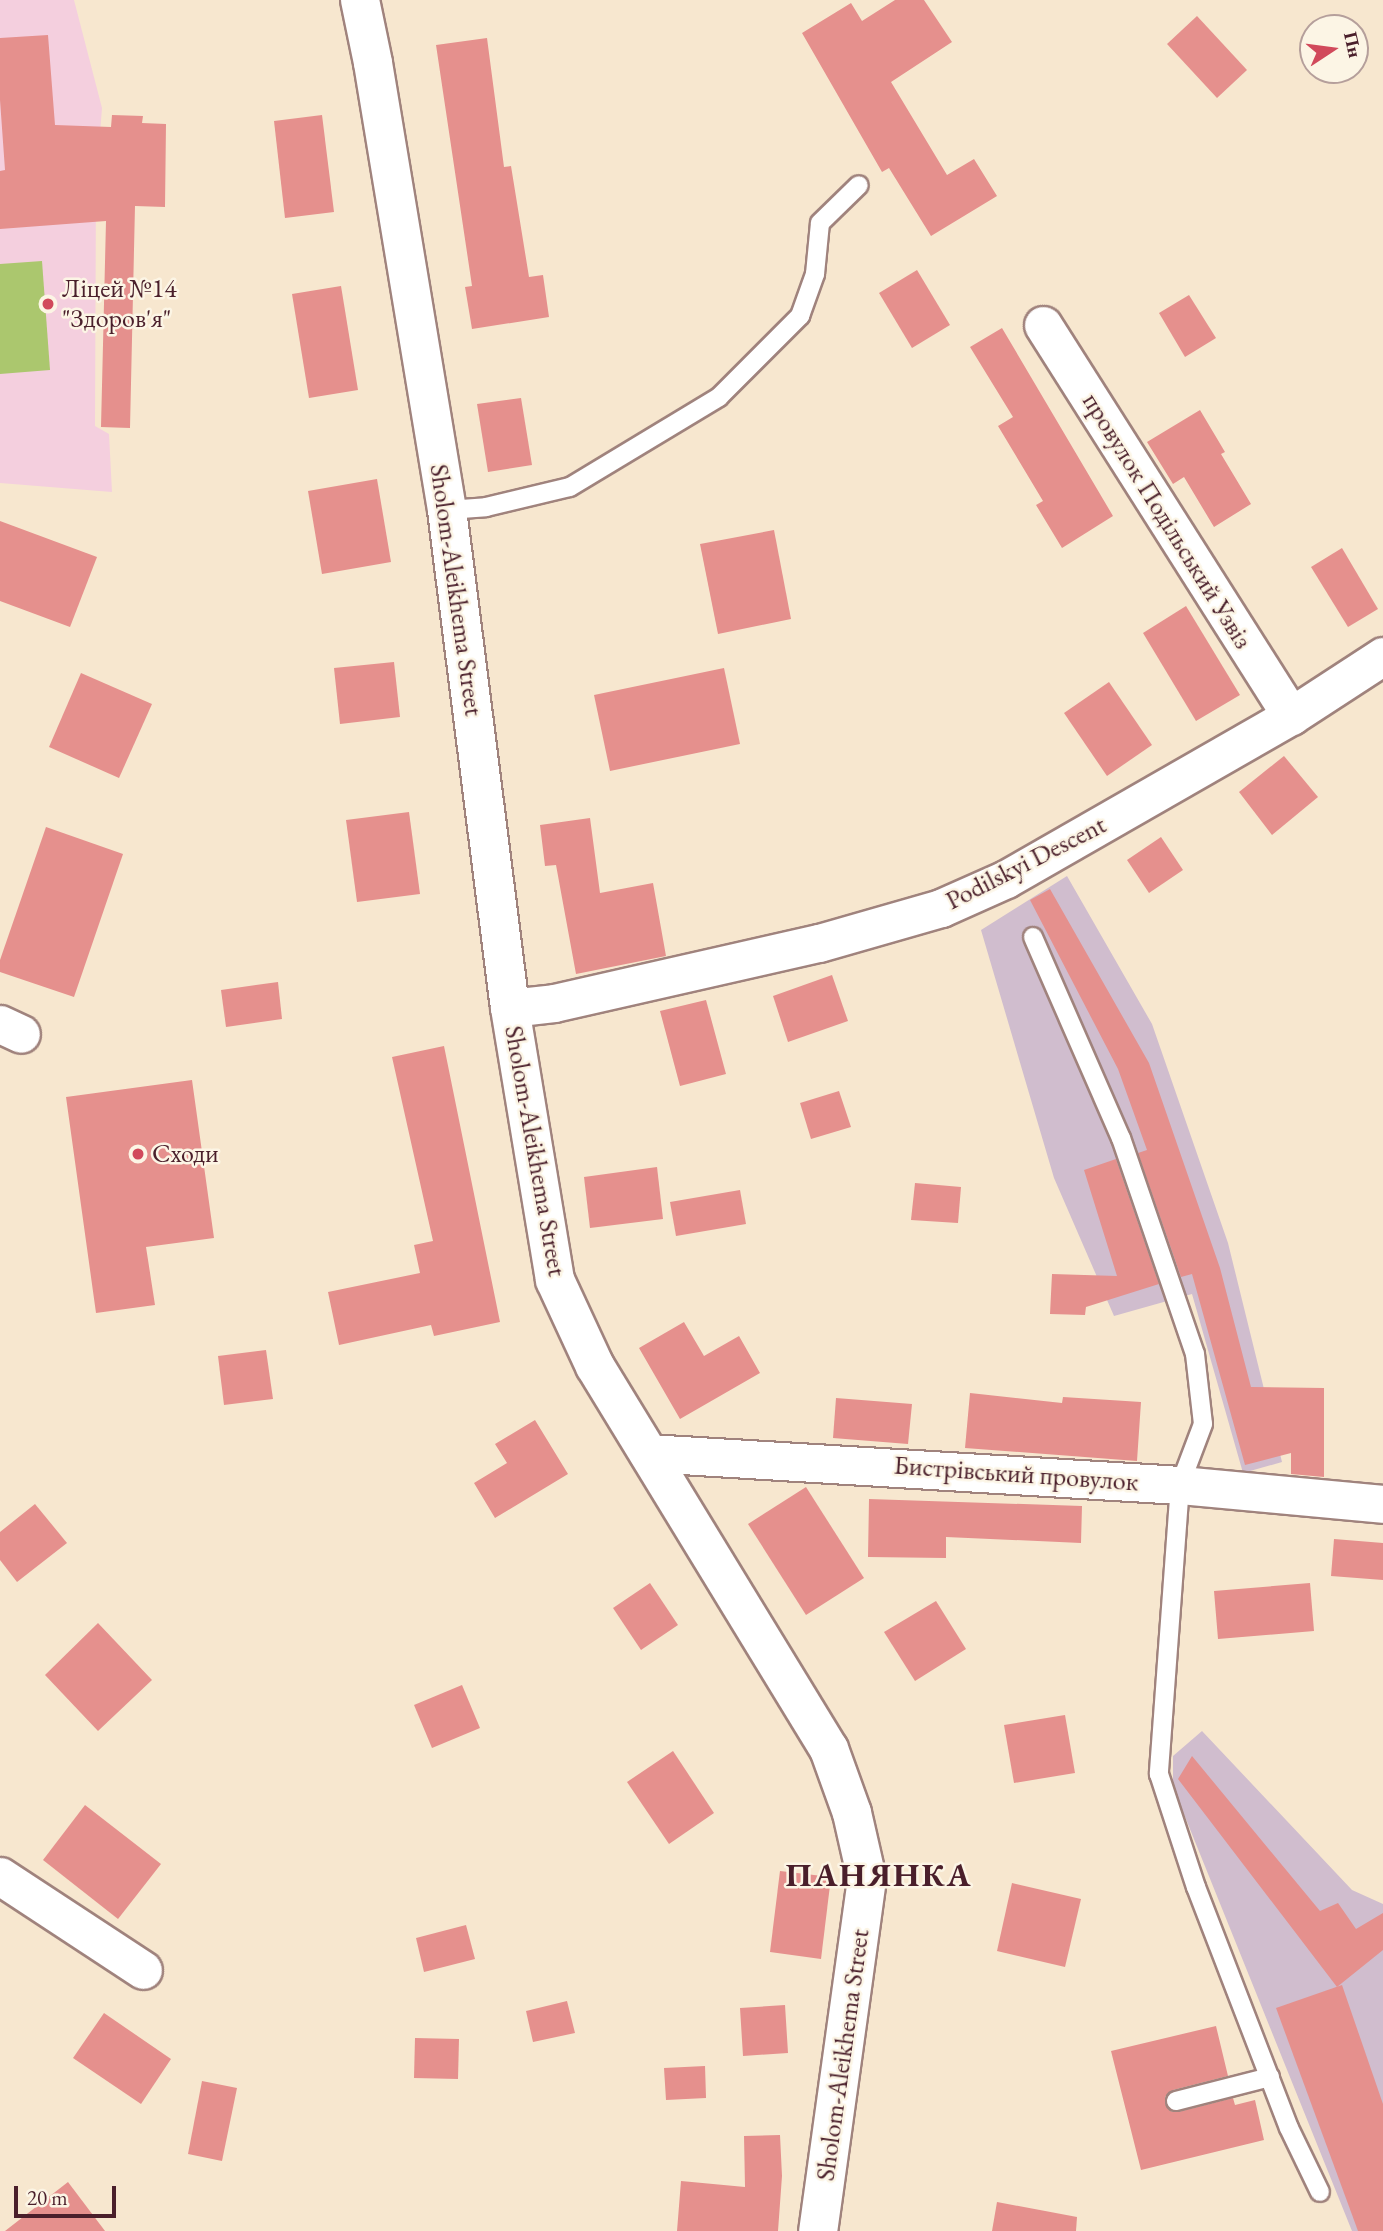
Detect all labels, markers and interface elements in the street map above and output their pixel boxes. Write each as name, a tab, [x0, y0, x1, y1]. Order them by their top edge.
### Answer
north arrow	[1299, 14, 1369, 84]
text: Пн	[1338, 29, 1368, 60]
place label: Ліцей №14 "Здоров'я"	[62, 273, 177, 334]
marker: Ліцей №14 "Здоров'я"	[40, 296, 56, 312]
street label: провулок Подільський Узвіз	[1076, 387, 1258, 655]
street label: Sholom-Aleikhema Street	[423, 462, 489, 718]
street label: Podilskyi Descent	[941, 809, 1111, 917]
street label: Sholom-Aleikhema Street	[498, 1023, 572, 1279]
place label: Сходи	[152, 1138, 219, 1170]
marker: Сходи	[130, 1146, 146, 1162]
street label: Бистрівський провулок	[893, 1450, 1139, 1498]
district label: ПАНЯНКА	[786, 1855, 972, 1895]
street label: Sholom-Aleikhema Street	[810, 1927, 876, 2183]
scale bar	[18, 2172, 119, 2216]
text: 20 m	[27, 2184, 68, 2211]

